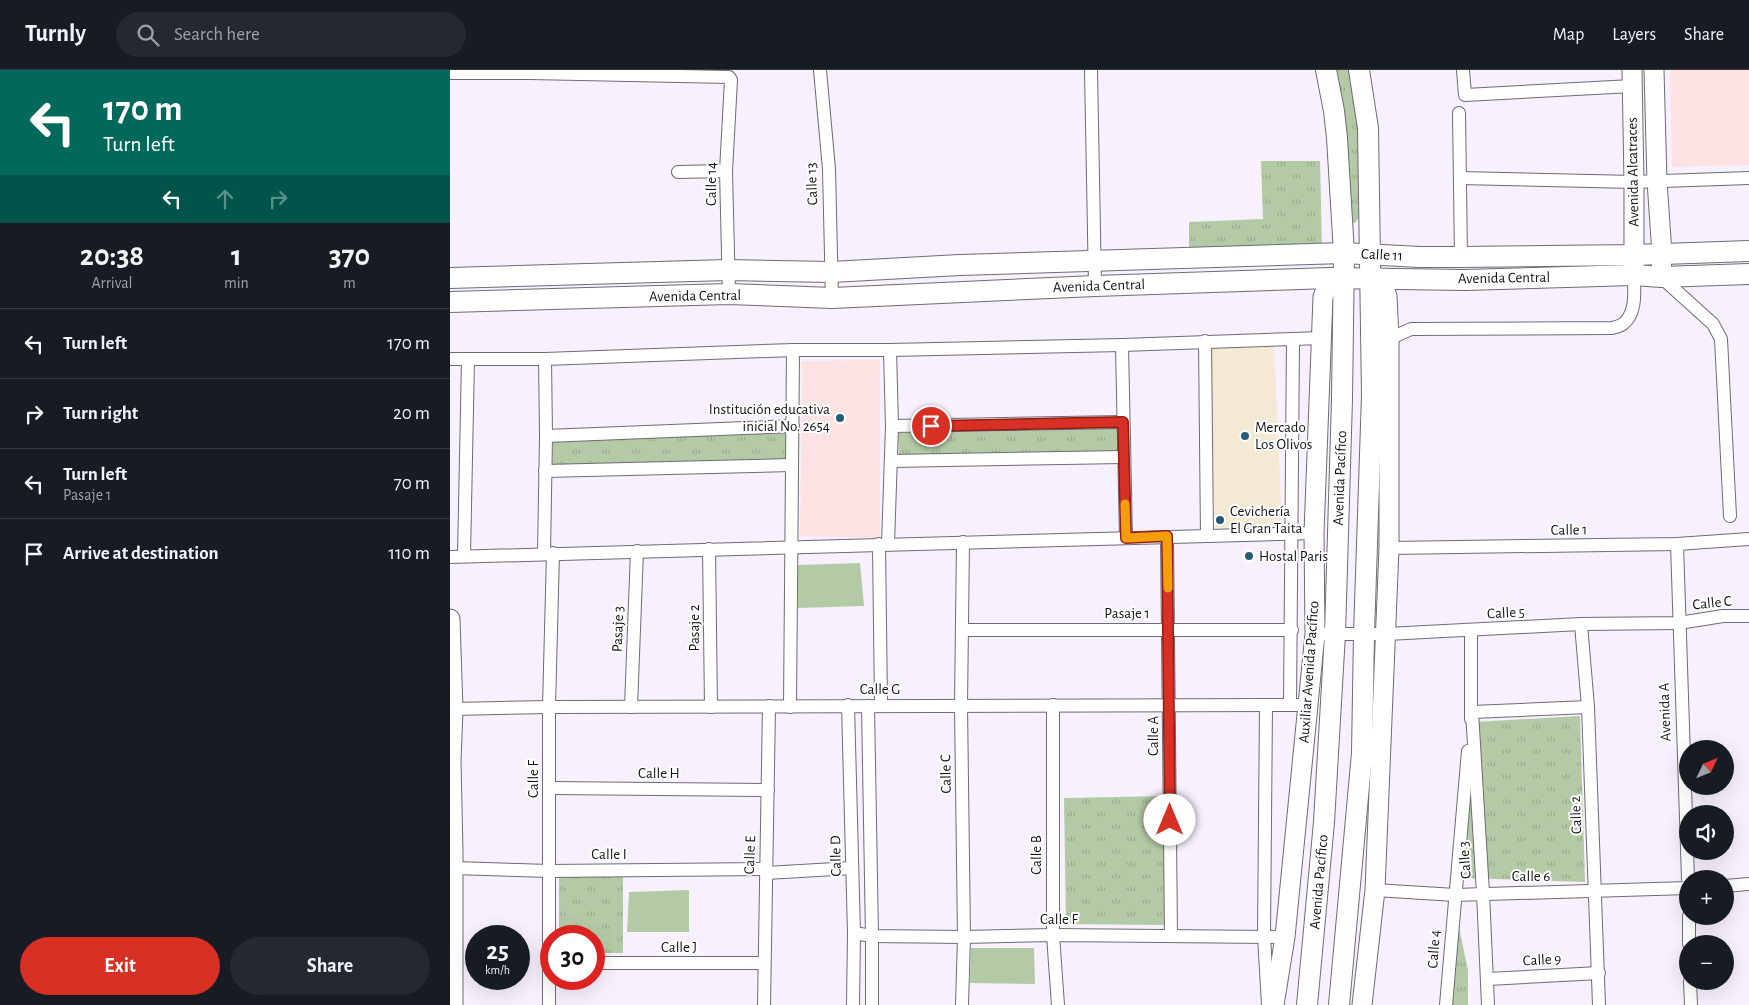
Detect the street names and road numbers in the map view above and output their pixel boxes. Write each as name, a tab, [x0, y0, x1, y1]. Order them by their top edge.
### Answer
street label: Avenida Alcatraces	[1625, 117, 1641, 227]
street label: Calle 14	[704, 162, 719, 206]
street label: Calle 13	[804, 162, 820, 206]
street label: Calle 11	[1361, 246, 1403, 264]
street label: Avenida Central	[1458, 270, 1550, 286]
street label: Avenida Central	[1053, 277, 1145, 295]
street label: Avenida Central	[649, 288, 741, 304]
street label: Avenida Pacífico	[1331, 430, 1349, 526]
street label: Calle 1	[1551, 522, 1587, 538]
street label: Calle C	[1692, 593, 1733, 613]
street label: Auxiliar Avenida Pacífico	[1297, 600, 1321, 744]
street label: Pasaje 2	[687, 604, 702, 652]
street label: Calle 5	[1487, 605, 1525, 621]
street label: Pasaje 3	[610, 606, 626, 652]
street label: Pasaje 1	[1104, 606, 1150, 621]
street label: Calle G	[860, 682, 900, 697]
street label: Avenida A	[1656, 682, 1674, 742]
street label: Calle A	[1146, 716, 1161, 756]
street label: Calle C	[938, 754, 954, 794]
street label: Calle F	[526, 759, 541, 798]
street label: Calle H	[638, 766, 680, 781]
street label: Calle 2	[1568, 795, 1584, 834]
street label: Avenida Pacífico	[1307, 834, 1331, 930]
street label: Calle E	[742, 835, 758, 875]
street label: Calle D	[828, 835, 844, 877]
street label: Calle B	[1029, 835, 1044, 875]
street label: Calle 3	[1456, 841, 1474, 879]
street label: Calle I	[591, 847, 627, 862]
street label: Calle 6	[1512, 869, 1550, 884]
street label: Calle F	[1040, 912, 1079, 927]
street label: Calle 4	[1425, 929, 1443, 969]
street label: Calle J	[661, 940, 697, 955]
street label: Calle 9	[1522, 952, 1562, 968]

